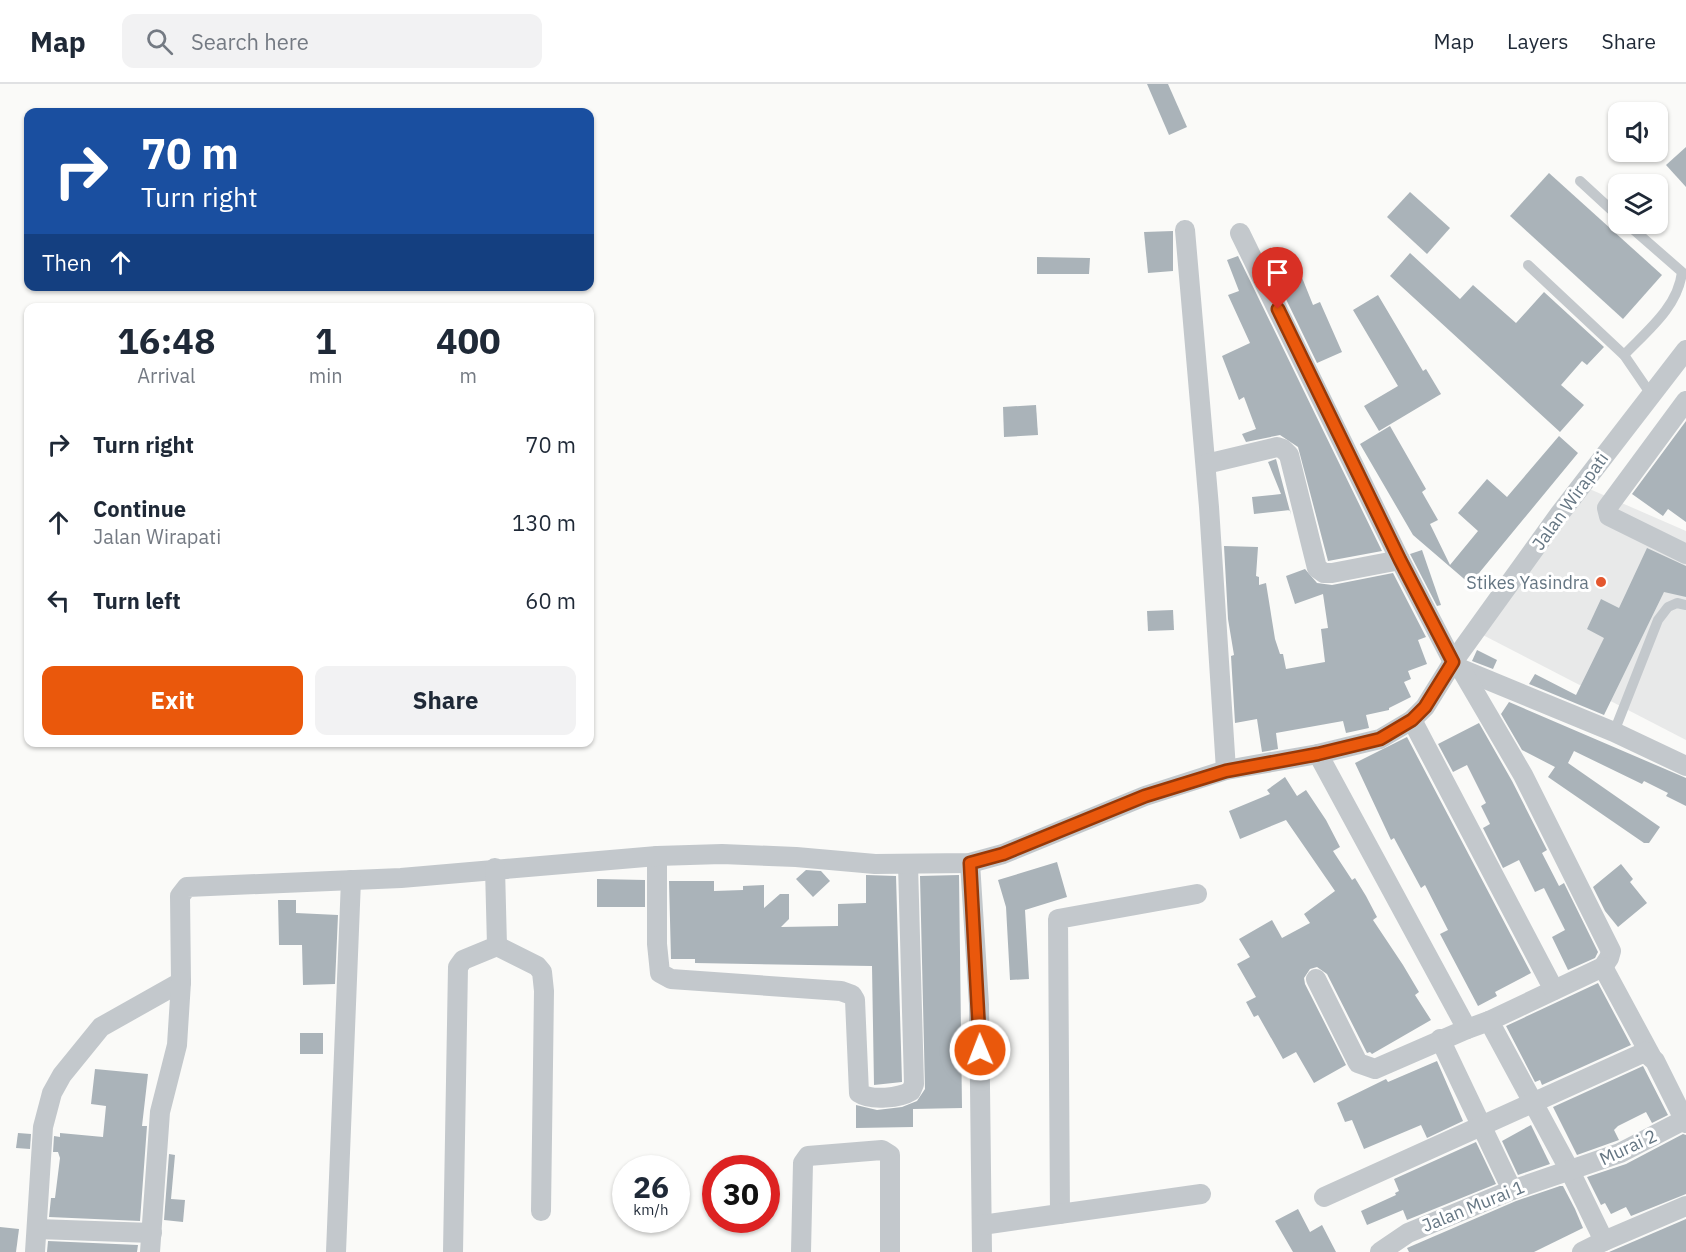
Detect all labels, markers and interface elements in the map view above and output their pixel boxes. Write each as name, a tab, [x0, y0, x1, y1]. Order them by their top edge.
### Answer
search box	[122, 14, 542, 68]
text: Map	[30, 23, 86, 60]
icon: search	[143, 25, 176, 58]
text: Search here	[191, 27, 309, 56]
text: Map	[1434, 27, 1474, 55]
text: Layers	[1507, 27, 1569, 55]
text: Share	[1602, 27, 1656, 55]
map controls	[1608, 102, 1668, 234]
button: sound	[1608, 102, 1668, 162]
text: 70 m	[141, 126, 239, 181]
icon: right	[42, 132, 120, 210]
button: layers	[1608, 174, 1668, 234]
text: Turn right	[141, 179, 258, 214]
icon: ahead	[104, 246, 137, 279]
pin	[1252, 247, 1303, 309]
text: Then	[42, 248, 92, 277]
icon: arrive	[1261, 256, 1294, 289]
text: 16:48	[117, 317, 216, 364]
text: 1	[315, 317, 337, 364]
text: 400	[436, 317, 501, 364]
text: Arrival	[137, 362, 196, 389]
text: min	[309, 362, 343, 389]
text: m	[460, 362, 477, 389]
icon: right	[42, 428, 75, 461]
text: Turn right	[93, 430, 194, 459]
text: 70 m	[525, 430, 576, 459]
street label: Jalan Wirapati	[1527, 448, 1613, 554]
text: Continue	[93, 494, 186, 523]
icon: ahead	[42, 506, 75, 539]
text: 130 m	[512, 508, 576, 537]
text: Jalan Wirapati	[93, 523, 221, 550]
place label: Stikes Yasindra	[1466, 571, 1589, 594]
marker: Stikes Yasindra	[1594, 575, 1608, 589]
icon: left	[42, 584, 75, 617]
text: Turn left	[93, 586, 181, 615]
text: 60 m	[525, 586, 576, 615]
button: Exit	[42, 666, 303, 735]
button: Share	[315, 666, 576, 735]
position arrow	[948, 1018, 1012, 1082]
street label: Murai 2	[1596, 1124, 1660, 1170]
speed limit sign: 30	[702, 1155, 780, 1233]
text: 26	[633, 1167, 669, 1206]
street label: Jalan Murai 1	[1418, 1175, 1528, 1237]
text: km/h	[633, 1200, 669, 1219]

